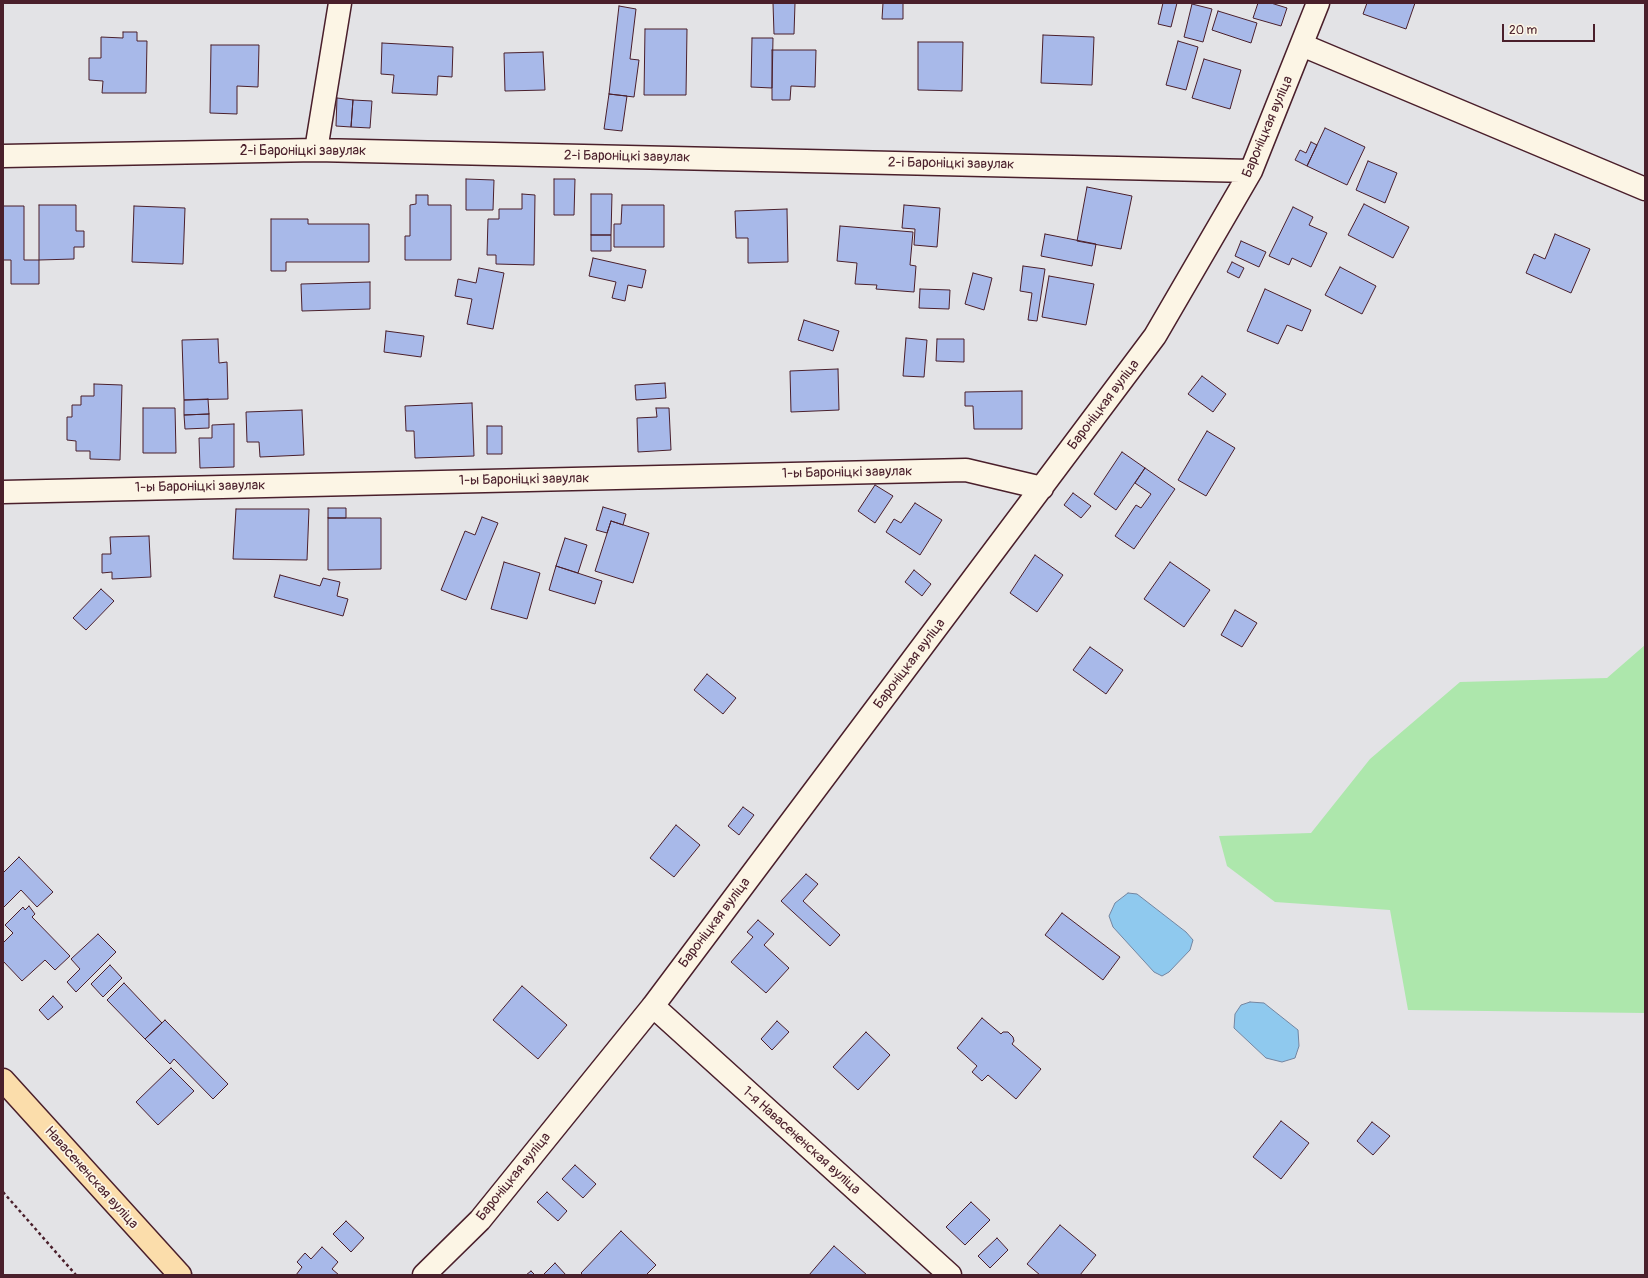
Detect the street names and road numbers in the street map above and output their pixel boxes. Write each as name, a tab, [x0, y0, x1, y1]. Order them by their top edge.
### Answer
street label: Бароніцкая вуліца	[1239, 74, 1297, 180]
street label: 2-і Бароніцкі завулак	[240, 143, 366, 159]
street label: 2-і Бароніцкі завулак	[564, 147, 690, 167]
street label: 2-і Бароніцкі завулак	[888, 154, 1014, 174]
street label: Бароніцкая вуліца	[1065, 357, 1143, 453]
street label: 1-ы Бароніцкі завулак	[781, 463, 913, 483]
street label: 1-ы Бароніцкі завулак	[458, 470, 590, 490]
street label: 1-ы Бароніцкі завулак	[134, 477, 266, 497]
street label: Бароніцкая вуліца	[871, 616, 949, 712]
street label: Бароніцкая вуліца	[676, 875, 754, 971]
street label: 1-я Навасененская вуліца	[738, 1084, 864, 1198]
street label: Навасененская вуліца	[41, 1123, 141, 1233]
street label: Бароніцкая вуліца	[473, 1129, 555, 1225]

